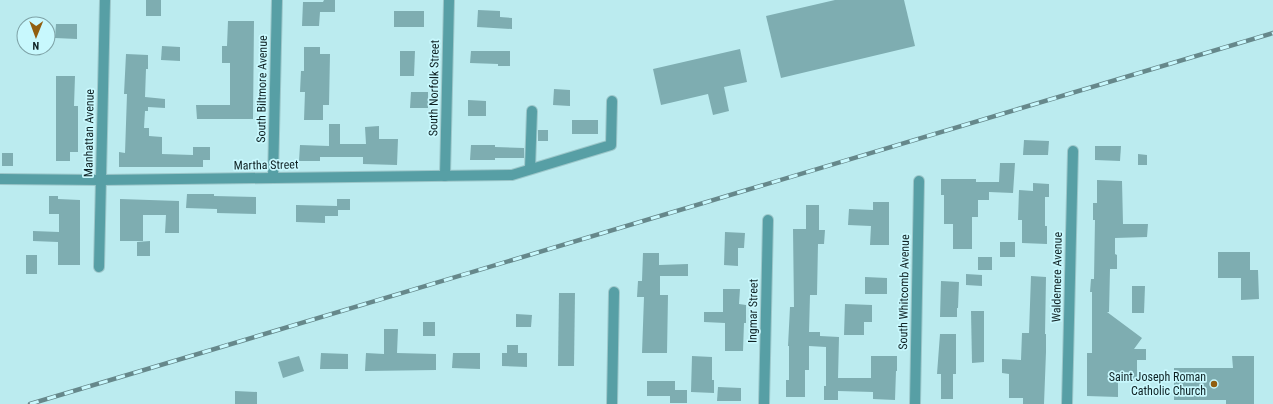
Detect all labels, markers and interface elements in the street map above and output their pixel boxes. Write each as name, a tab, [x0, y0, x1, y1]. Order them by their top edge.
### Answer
north arrow	[16, 16, 56, 56]
street label: South Biltmore Avenue	[254, 35, 270, 143]
text: N	[32, 39, 39, 52]
street label: South Norfolk Street	[426, 39, 442, 136]
street label: Manhattan Avenue	[81, 88, 97, 177]
street label: Martha Street	[234, 157, 299, 173]
street label: Waldemere Avenue	[1049, 231, 1065, 322]
street label: South Whitcomb Avenue	[896, 234, 912, 350]
street label: Ingmar Street	[745, 278, 761, 343]
place label: Saint Joseph Roman Catholic Church	[1109, 370, 1206, 398]
marker: Saint Joseph Roman Catholic Church	[1209, 379, 1219, 389]

